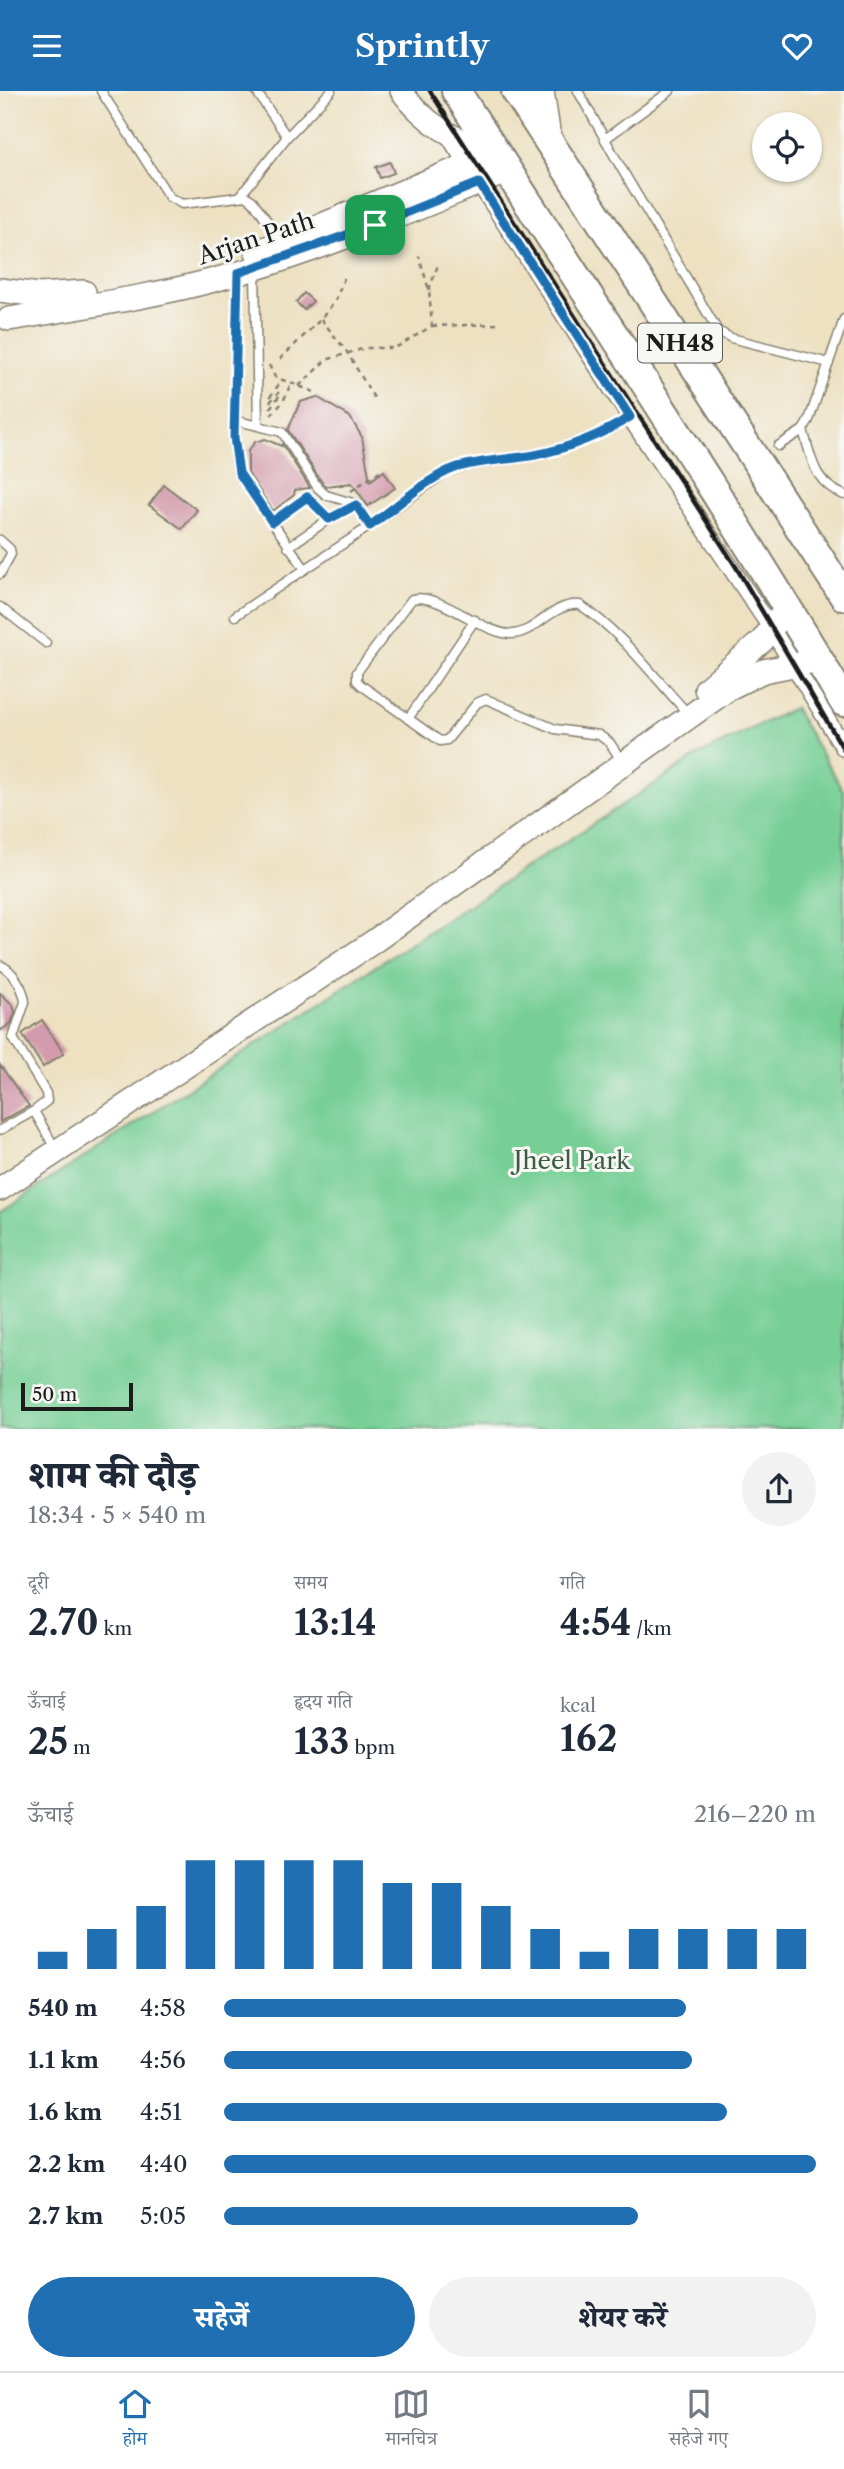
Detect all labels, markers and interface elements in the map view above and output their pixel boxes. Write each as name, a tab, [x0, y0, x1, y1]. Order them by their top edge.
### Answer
text: Sprintly	[355, 26, 489, 65]
icon: menu	[28, 27, 66, 65]
icon: heart	[778, 27, 816, 65]
map controls	[752, 112, 822, 182]
button: locate	[752, 112, 822, 182]
pin	[345, 195, 405, 255]
street label: Arjan Path	[193, 206, 318, 271]
icon: arrive	[356, 206, 394, 244]
road number: NH48	[638, 323, 722, 363]
park label: Jheel Park	[510, 1146, 631, 1175]
scale bar	[21, 1381, 133, 1412]
text: 50 m	[32, 1383, 77, 1406]
text: शाम की दौड़	[28, 1451, 197, 1498]
button: share	[742, 1452, 816, 1526]
text: 18:34 · 5 × 540 m	[28, 1501, 206, 1529]
text: दूरी	[28, 1571, 49, 1594]
text: समय	[294, 1571, 327, 1594]
text: गति	[560, 1571, 585, 1594]
text: 2.70	[28, 1601, 99, 1644]
text: 13:14	[294, 1601, 376, 1644]
text: 4:54	[560, 1601, 631, 1644]
text: km	[99, 1617, 132, 1640]
text: /km	[631, 1617, 672, 1640]
text: ऊँचाई	[28, 1690, 65, 1713]
text: हृदय गति	[294, 1690, 352, 1713]
text: kcal	[560, 1694, 596, 1717]
text: 162	[560, 1717, 617, 1760]
text: 25	[28, 1720, 68, 1763]
text: 133	[294, 1720, 349, 1763]
text: m	[68, 1736, 91, 1759]
text: bpm	[349, 1736, 395, 1759]
text: ऊँचाई	[28, 1800, 73, 1828]
text: 216–220 m	[694, 1800, 816, 1828]
text: 540 m	[28, 1994, 98, 2022]
text: 4:58	[140, 1994, 186, 2022]
text: 1.1 km	[28, 2046, 99, 2074]
text: 4:56	[140, 2046, 186, 2074]
text: 1.6 km	[28, 2098, 102, 2126]
text: 4:51	[140, 2098, 182, 2126]
text: 2.2 km	[28, 2150, 105, 2178]
text: 4:40	[140, 2150, 188, 2178]
text: 2.7 km	[28, 2202, 104, 2230]
text: 5:05	[140, 2202, 186, 2230]
button: सहेजें	[28, 2277, 415, 2357]
button: शेयर करें	[429, 2277, 816, 2357]
tab: होम	[116, 2385, 154, 2457]
tab: मानचित्र	[386, 2385, 437, 2457]
tab: सहेजे गए	[669, 2385, 728, 2457]

